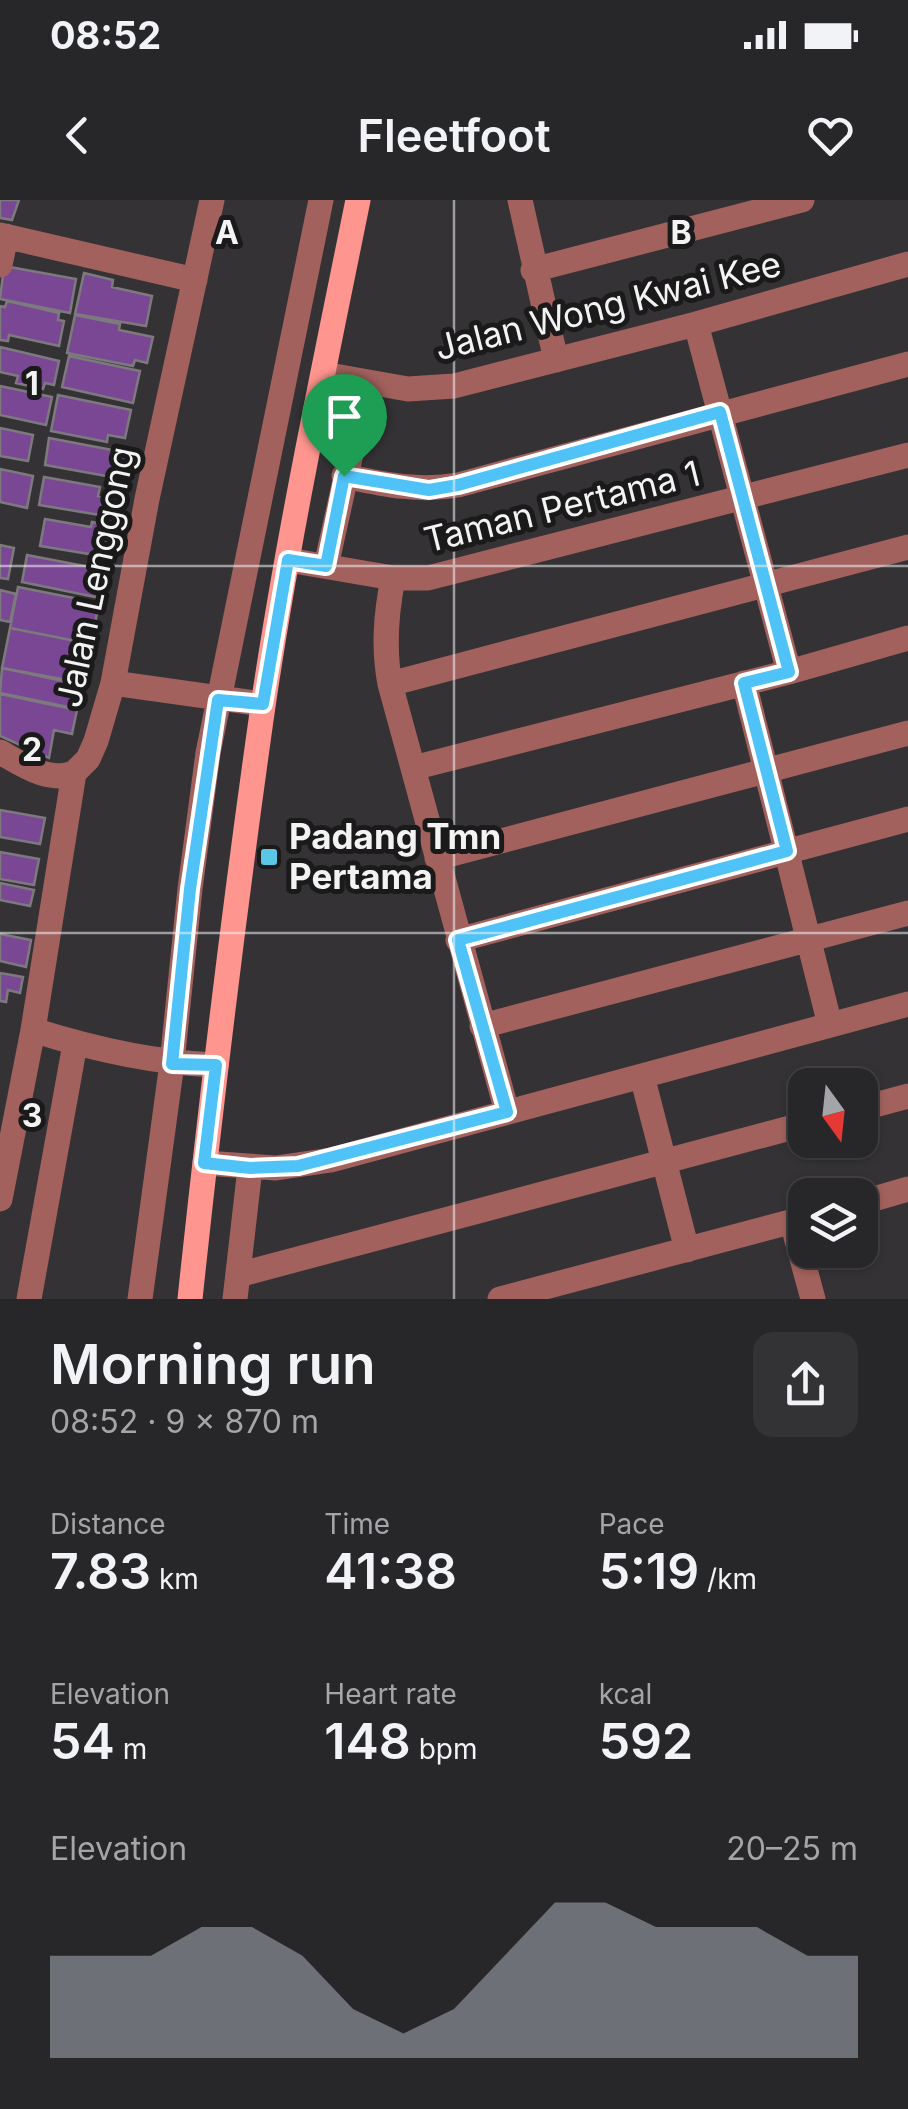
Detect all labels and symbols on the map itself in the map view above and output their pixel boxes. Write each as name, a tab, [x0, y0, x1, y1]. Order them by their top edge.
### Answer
text: A	[215, 213, 239, 252]
text: B	[670, 213, 692, 252]
street label: Jalan Wong Kwai Kee	[431, 242, 785, 368]
text: 1	[25, 364, 39, 403]
pin	[302, 374, 387, 477]
street label: Jalan Lenggong	[47, 443, 143, 711]
street label: Taman Pertama 1	[420, 451, 704, 561]
text: 2	[22, 730, 42, 769]
place label: Padang Tmn Pertama	[289, 815, 501, 897]
marker: Padang Tmn Pertama	[258, 846, 280, 868]
north arrow	[788, 1068, 878, 1158]
text: 3	[22, 1096, 42, 1135]

